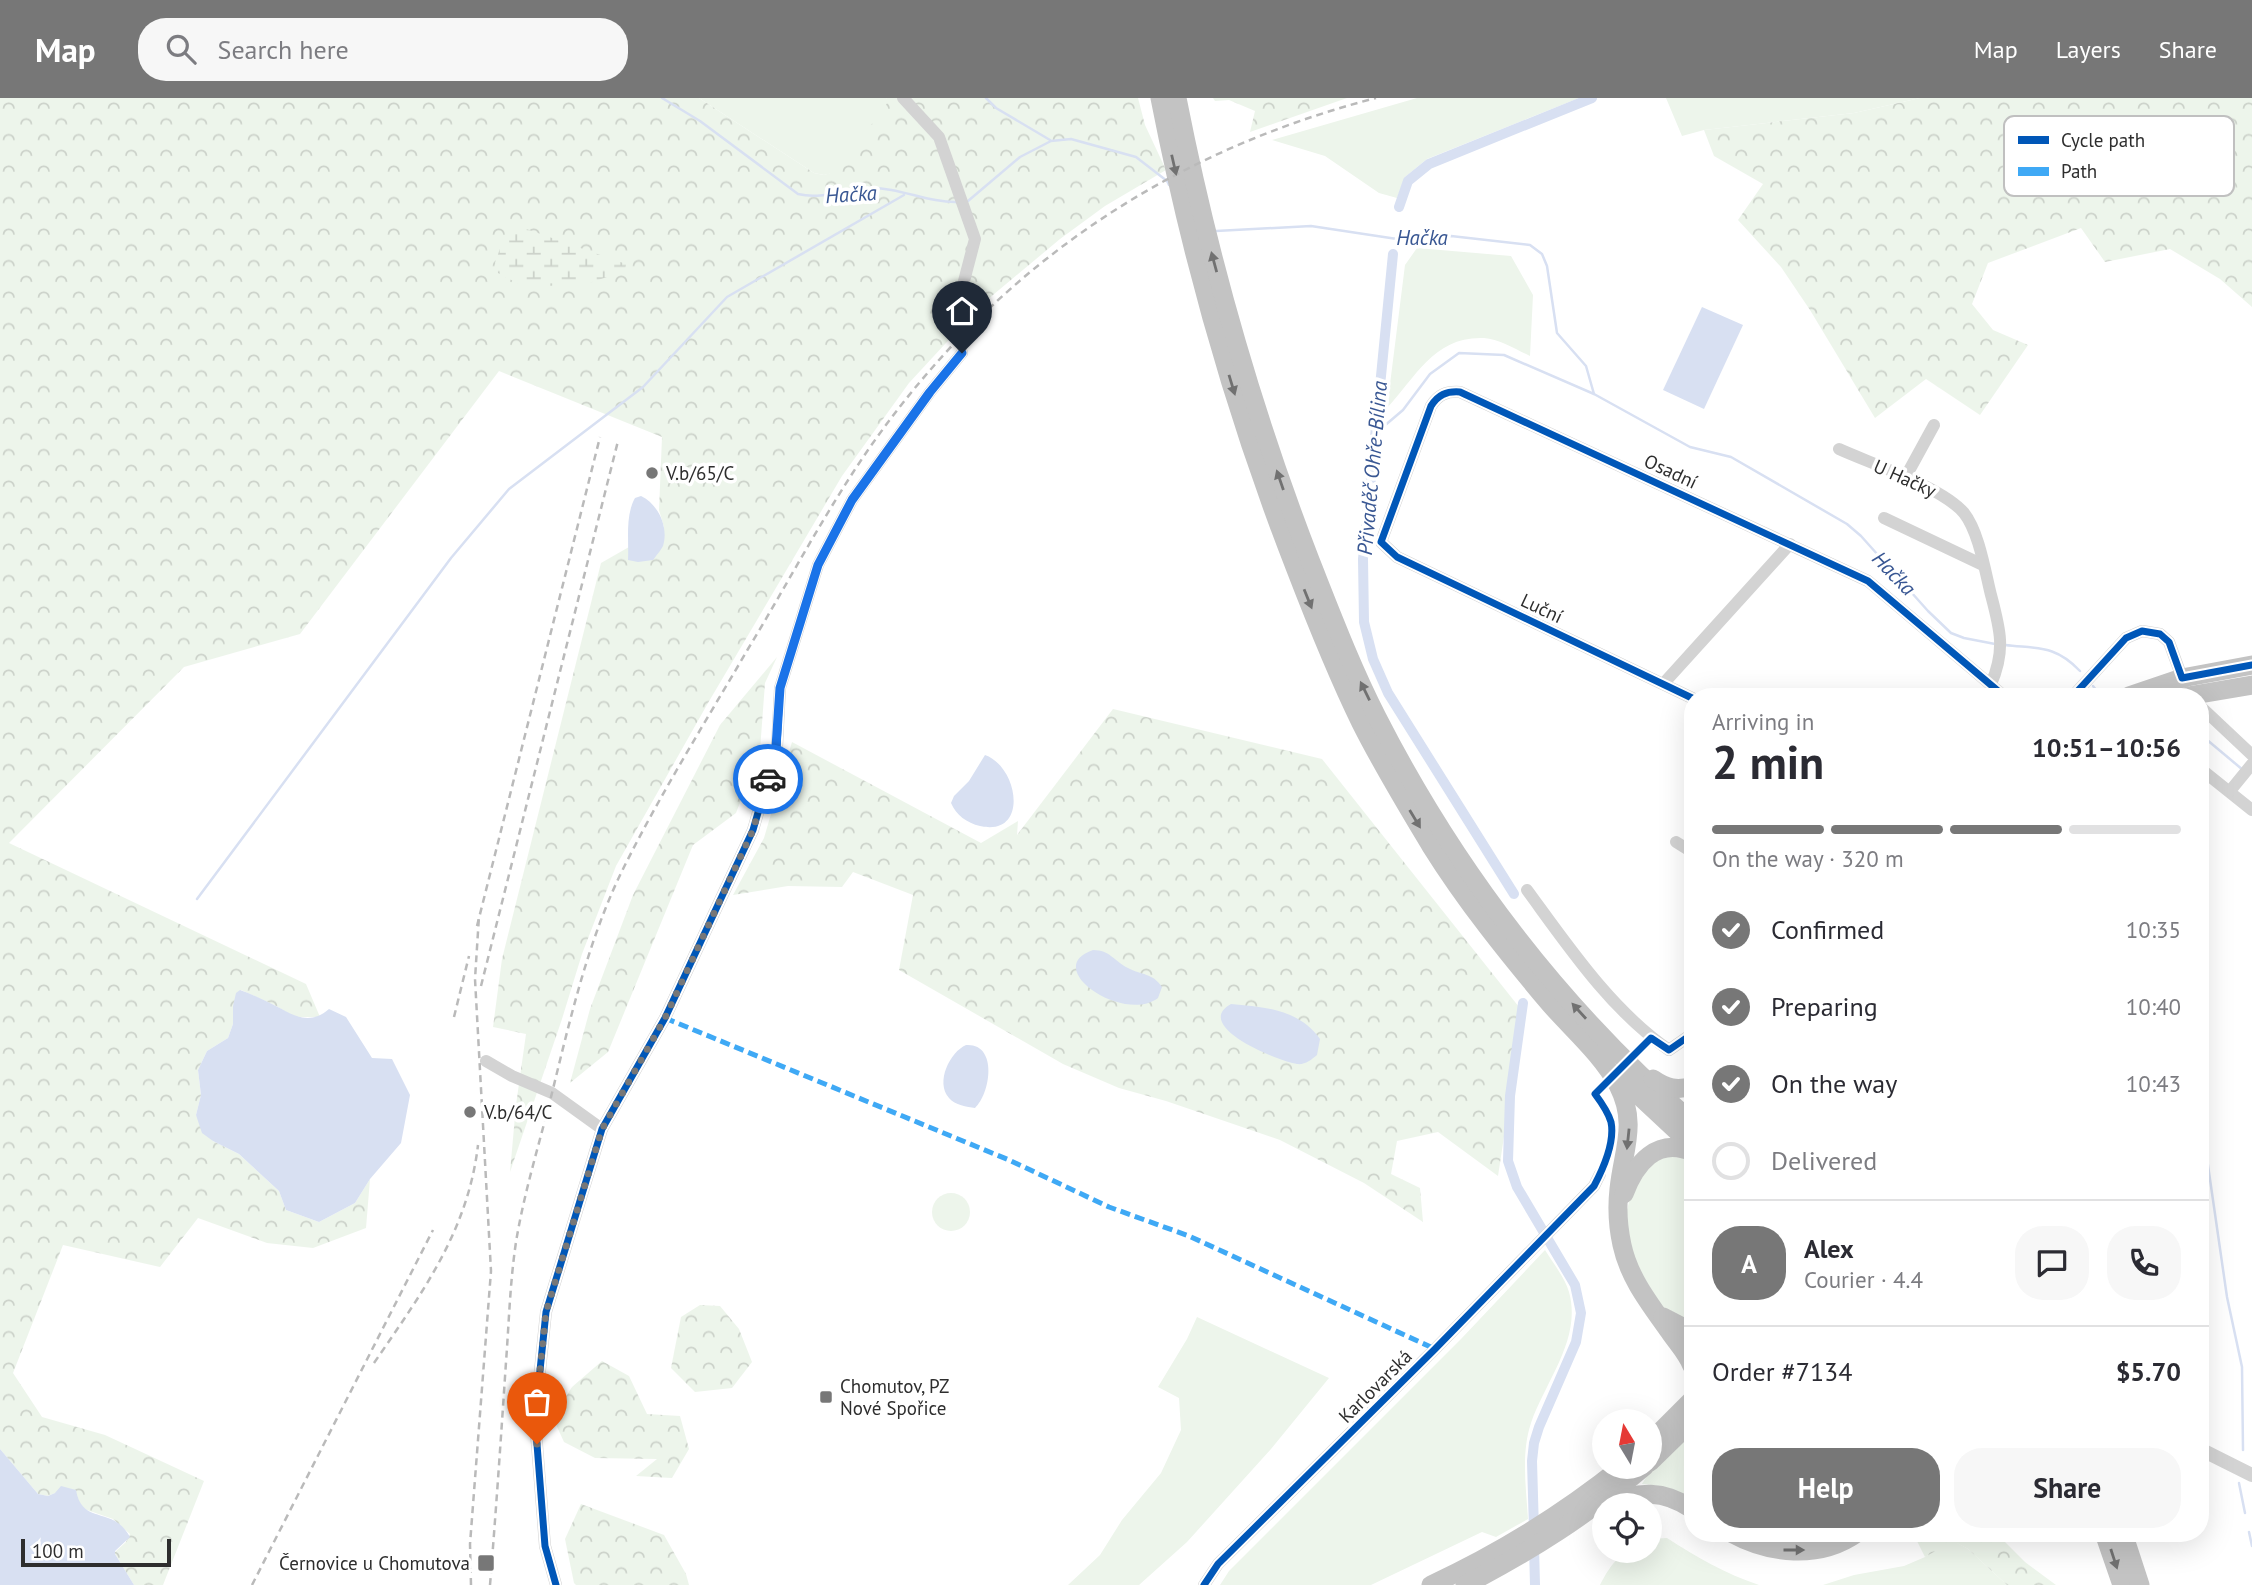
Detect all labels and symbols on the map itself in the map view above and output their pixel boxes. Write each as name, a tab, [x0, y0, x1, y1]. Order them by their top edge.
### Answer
legend	[2004, 116, 2234, 196]
text: Cycle path	[2061, 128, 2145, 152]
one-way arrow	[1169, 154, 1180, 176]
text: Path	[2061, 159, 2097, 183]
water label: Hačka	[824, 179, 878, 209]
water label: Hačka	[1396, 224, 1449, 251]
one-way arrow	[1209, 252, 1219, 273]
pin	[932, 281, 992, 353]
one-way arrow	[1227, 374, 1238, 395]
water label: Přivaděč Ohře-Bílina	[1351, 379, 1393, 556]
street label: Osadní	[1640, 448, 1702, 494]
street label: U Hačky	[1870, 454, 1940, 502]
place label: V.b/65/C	[665, 461, 734, 485]
marker: V.b/65/C	[644, 465, 660, 481]
one-way arrow	[1274, 470, 1285, 491]
water label: Hačka	[1866, 545, 1922, 601]
street label: Luční	[1517, 588, 1567, 628]
one-way arrow	[1302, 589, 1313, 610]
one-way arrow	[1359, 681, 1370, 701]
courier	[733, 744, 803, 814]
one-way arrow	[1409, 809, 1422, 828]
one-way arrow	[1571, 1002, 1587, 1020]
place label: V.b/64/C	[483, 1100, 552, 1124]
marker: V.b/64/C	[462, 1104, 478, 1120]
one-way arrow	[1622, 1128, 1633, 1150]
street label: Karlovarská	[1333, 1344, 1417, 1428]
pin	[507, 1372, 567, 1444]
place label: Chomutov, PZ Nové Spořice	[840, 1374, 949, 1420]
marker: Chomutov, PZ Nové Spořice	[818, 1389, 834, 1405]
north arrow	[1592, 1409, 1662, 1479]
scale bar	[21, 1536, 172, 1568]
one-way arrow	[1783, 1544, 1805, 1556]
one-way arrow	[2109, 1548, 2120, 1569]
place label: Černovice u Chomutova	[279, 1551, 470, 1575]
marker: Černovice u Chomutova	[476, 1553, 496, 1573]

